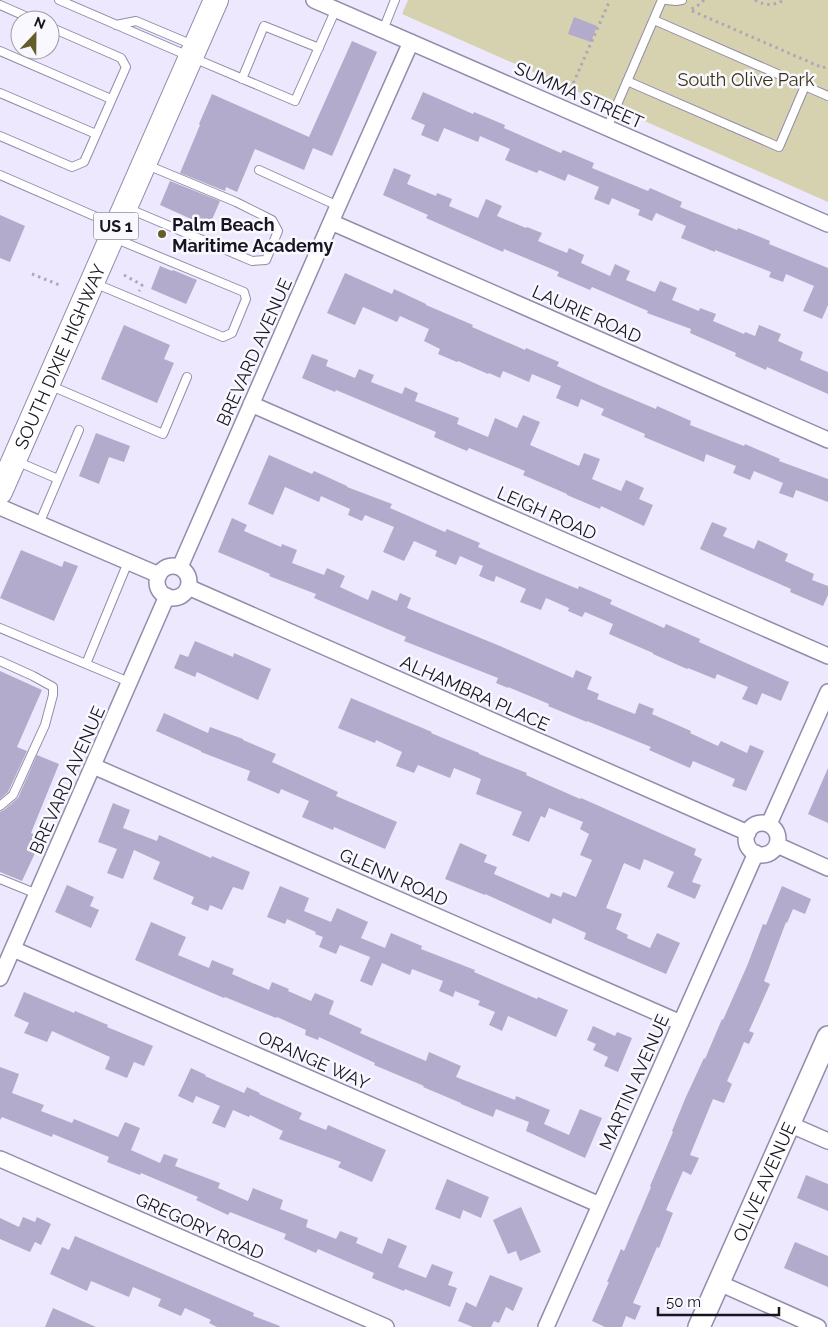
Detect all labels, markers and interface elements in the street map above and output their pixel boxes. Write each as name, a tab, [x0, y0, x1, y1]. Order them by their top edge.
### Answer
north arrow	[10, 10, 60, 60]
text: N	[32, 14, 48, 32]
street label: SUMMA STREET	[511, 57, 647, 133]
park label: South Olive Park	[678, 69, 815, 90]
road number: US 1	[94, 212, 138, 240]
place label: Palm Beach Maritime Academy	[172, 214, 333, 256]
marker: Palm Beach Maritime Academy	[156, 228, 168, 240]
street label: SOUTH DIXIE HIGHWAY	[10, 260, 109, 452]
street label: BREVARD AVENUE	[212, 275, 296, 429]
street label: LAURIE ROAD	[529, 281, 645, 348]
street label: LEIGH ROAD	[494, 482, 600, 544]
street label: ALHAMBRA PLACE	[397, 651, 553, 735]
street label: BREVARD AVENUE	[25, 703, 109, 857]
street label: GLENN ROAD	[336, 844, 452, 910]
street label: MARTIN AVENUE	[595, 1011, 673, 1153]
street label: ORANGE WAY	[255, 1026, 373, 1094]
street label: OLIVE AVENUE	[728, 1119, 799, 1245]
street label: GREGORY ROAD	[132, 1188, 268, 1264]
scale bar	[658, 1284, 779, 1316]
text: 50 m	[666, 1293, 701, 1311]

